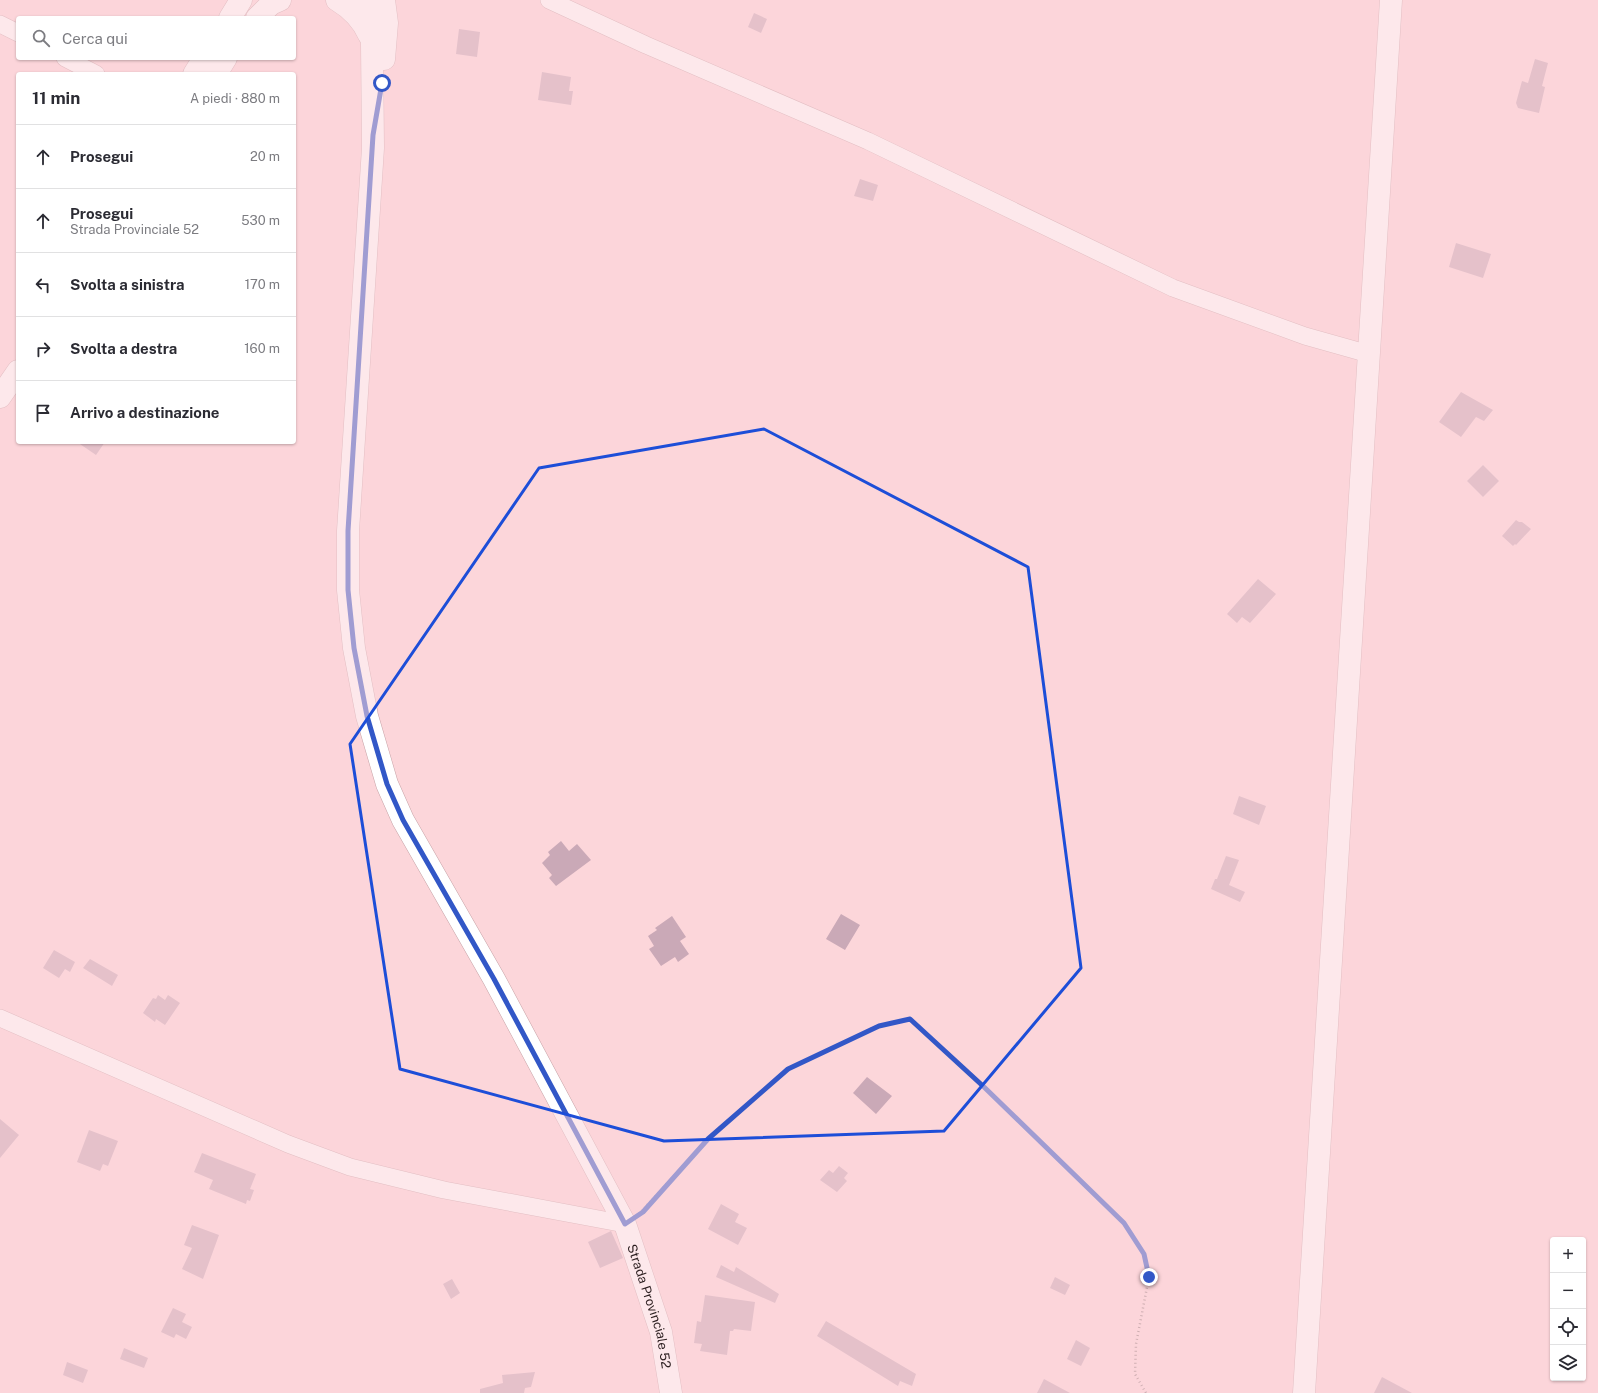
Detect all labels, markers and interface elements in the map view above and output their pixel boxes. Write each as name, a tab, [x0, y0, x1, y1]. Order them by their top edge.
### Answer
search box	[16, 16, 296, 60]
icon: search	[30, 27, 52, 49]
text: Cerca qui	[62, 30, 128, 47]
route start	[373, 74, 391, 92]
text: 11 min	[32, 88, 80, 108]
text: A piedi · 880 m	[190, 91, 280, 106]
icon: ahead	[32, 146, 54, 168]
text: Prosegui	[70, 148, 133, 165]
text: 20 m	[250, 149, 280, 164]
text: Prosegui	[70, 205, 133, 222]
icon: ahead	[32, 210, 54, 232]
text: 530 m	[241, 213, 280, 228]
text: Strada Provinciale 52	[70, 222, 199, 237]
icon: left	[32, 274, 54, 296]
text: Svolta a sinistra	[70, 276, 184, 293]
text: 170 m	[245, 277, 280, 292]
icon: right	[32, 338, 54, 360]
text: Svolta a destra	[70, 340, 177, 357]
text: 160 m	[244, 341, 280, 356]
icon: arrive	[32, 402, 54, 424]
text: Arrivo a destinazione	[70, 404, 219, 421]
map controls	[1550, 1237, 1586, 1381]
button: +	[1550, 1237, 1586, 1273]
street label: Strada Provinciale 52	[624, 1242, 674, 1370]
route end	[1140, 1268, 1158, 1286]
button: −	[1550, 1273, 1586, 1309]
button: locate	[1550, 1309, 1586, 1345]
button: layers	[1550, 1345, 1586, 1381]

